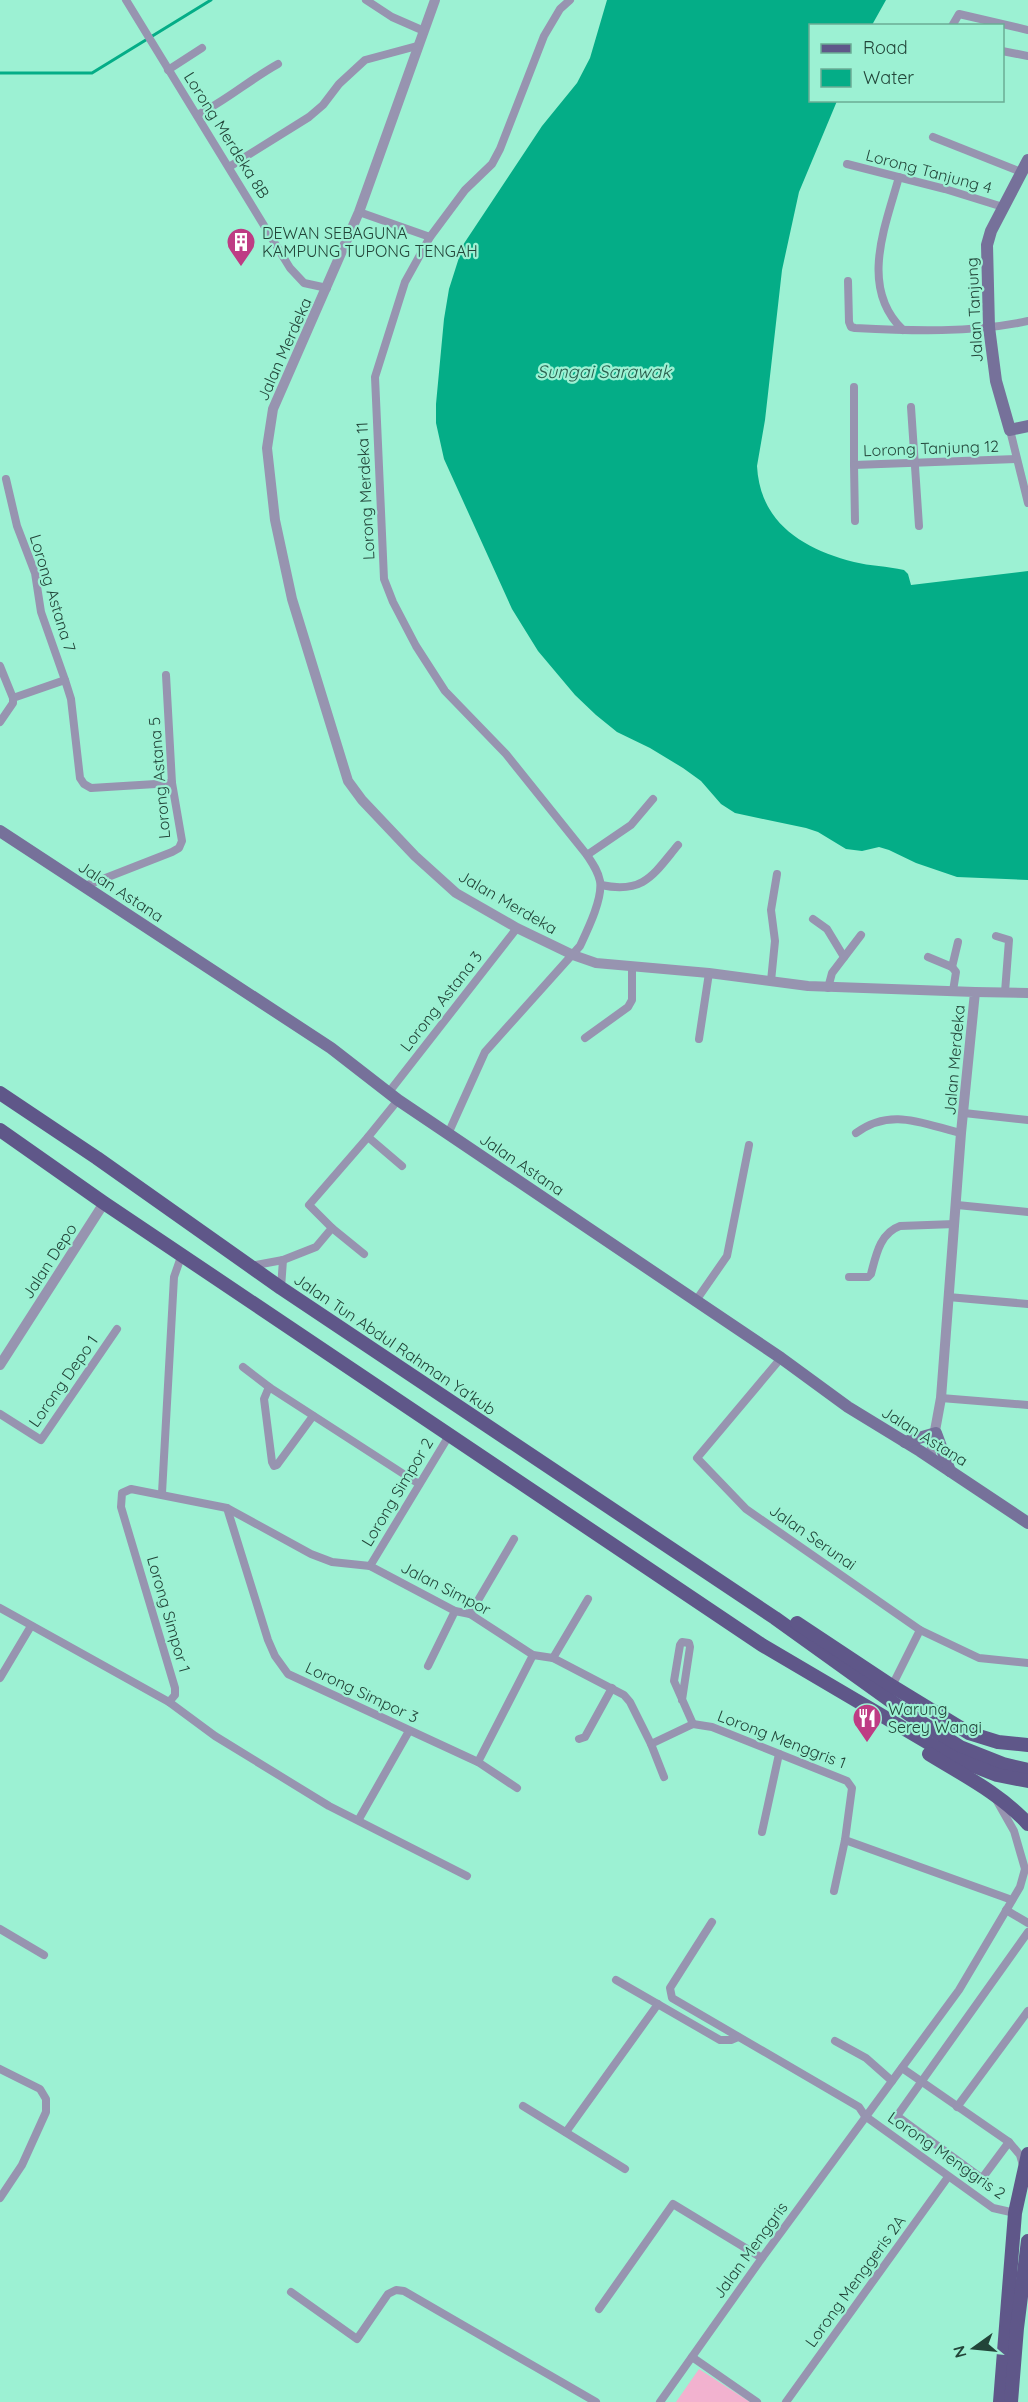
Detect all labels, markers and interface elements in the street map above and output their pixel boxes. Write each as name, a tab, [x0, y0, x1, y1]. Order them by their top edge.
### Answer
legend	[809, 24, 1004, 102]
text: Road	[863, 36, 908, 59]
text: Water	[863, 66, 914, 89]
street label: Lorong Merdeka 8B	[180, 68, 274, 202]
street label: Lorong Tanjung 4	[864, 145, 994, 197]
place label: DEWAN SEBAGUNA KAMPUNG TUPONG TENGAH	[262, 223, 478, 261]
building icon: DEWAN SEBAGUNA KAMPUNG TUPONG TENGAH	[225, 226, 257, 268]
street label: Jalan Tanjung	[961, 257, 987, 363]
street label: Jalan Merdeka	[252, 294, 316, 404]
water label: Sungai Sarawak	[537, 360, 672, 383]
street label: Lorong Merdeka 11	[351, 421, 379, 561]
street label: Lorong Tanjung 12	[863, 436, 999, 460]
street label: Lorong Astana 7	[26, 532, 80, 654]
street label: Lorong Astana 5	[144, 716, 174, 840]
street label: Jalan Astana	[75, 856, 167, 926]
street label: Jalan Merdeka	[455, 866, 561, 938]
street label: Lorong Astana 3	[396, 947, 486, 1055]
street label: Jalan Merdeka	[939, 1004, 969, 1116]
street label: Jalan Astana	[476, 1128, 568, 1200]
street label: Jalan Depo	[17, 1220, 81, 1302]
street label: Jalan Tun Abdul Rahman Ya'kub	[290, 1269, 500, 1419]
street label: Lorong Depo 1	[24, 1331, 102, 1431]
street label: Jalan Astana	[878, 1402, 972, 1470]
street label: Lorong Simpor 2	[357, 1434, 437, 1550]
street label: Jalan Serunai	[766, 1500, 860, 1574]
street label: Lorong Simpor 1	[143, 1554, 195, 1674]
street label: Jalan Simpor	[398, 1557, 494, 1619]
street label: Lorong Simpor 3	[302, 1657, 422, 1727]
place label: Warung Serey Wangi	[888, 1699, 982, 1737]
restaurant icon: Warung Serey Wangi	[851, 1702, 883, 1744]
street label: Lorong Menggris 1	[715, 1705, 849, 1773]
street label: Lorong Menggris 2	[884, 2107, 1010, 2203]
street label: Jalan Menggris	[708, 2198, 792, 2302]
street label: Lorong Menggeris 2A	[800, 2211, 910, 2351]
north arrow	[944, 2318, 1004, 2378]
text: N	[948, 2344, 971, 2360]

